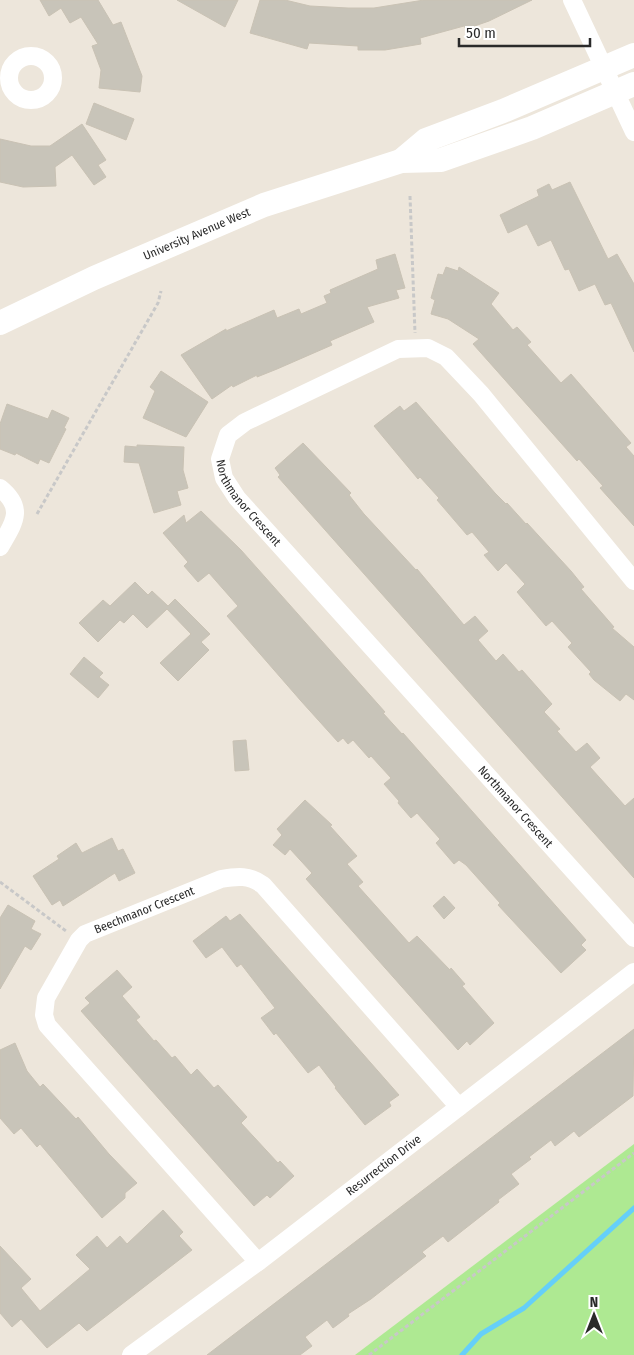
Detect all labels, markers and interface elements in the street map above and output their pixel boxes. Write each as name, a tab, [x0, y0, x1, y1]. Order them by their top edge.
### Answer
scale bar	[459, 15, 590, 47]
text: 50 m	[466, 24, 496, 42]
street label: University Avenue West	[141, 205, 252, 263]
street label: Northmanor Crescent	[213, 458, 284, 549]
street label: Northmanor Crescent	[475, 763, 556, 850]
street label: Beechmanor Crescent	[92, 884, 196, 937]
street label: Resurrection Drive	[343, 1132, 424, 1198]
north arrow	[569, 1290, 619, 1340]
text: N	[590, 1294, 598, 1311]

